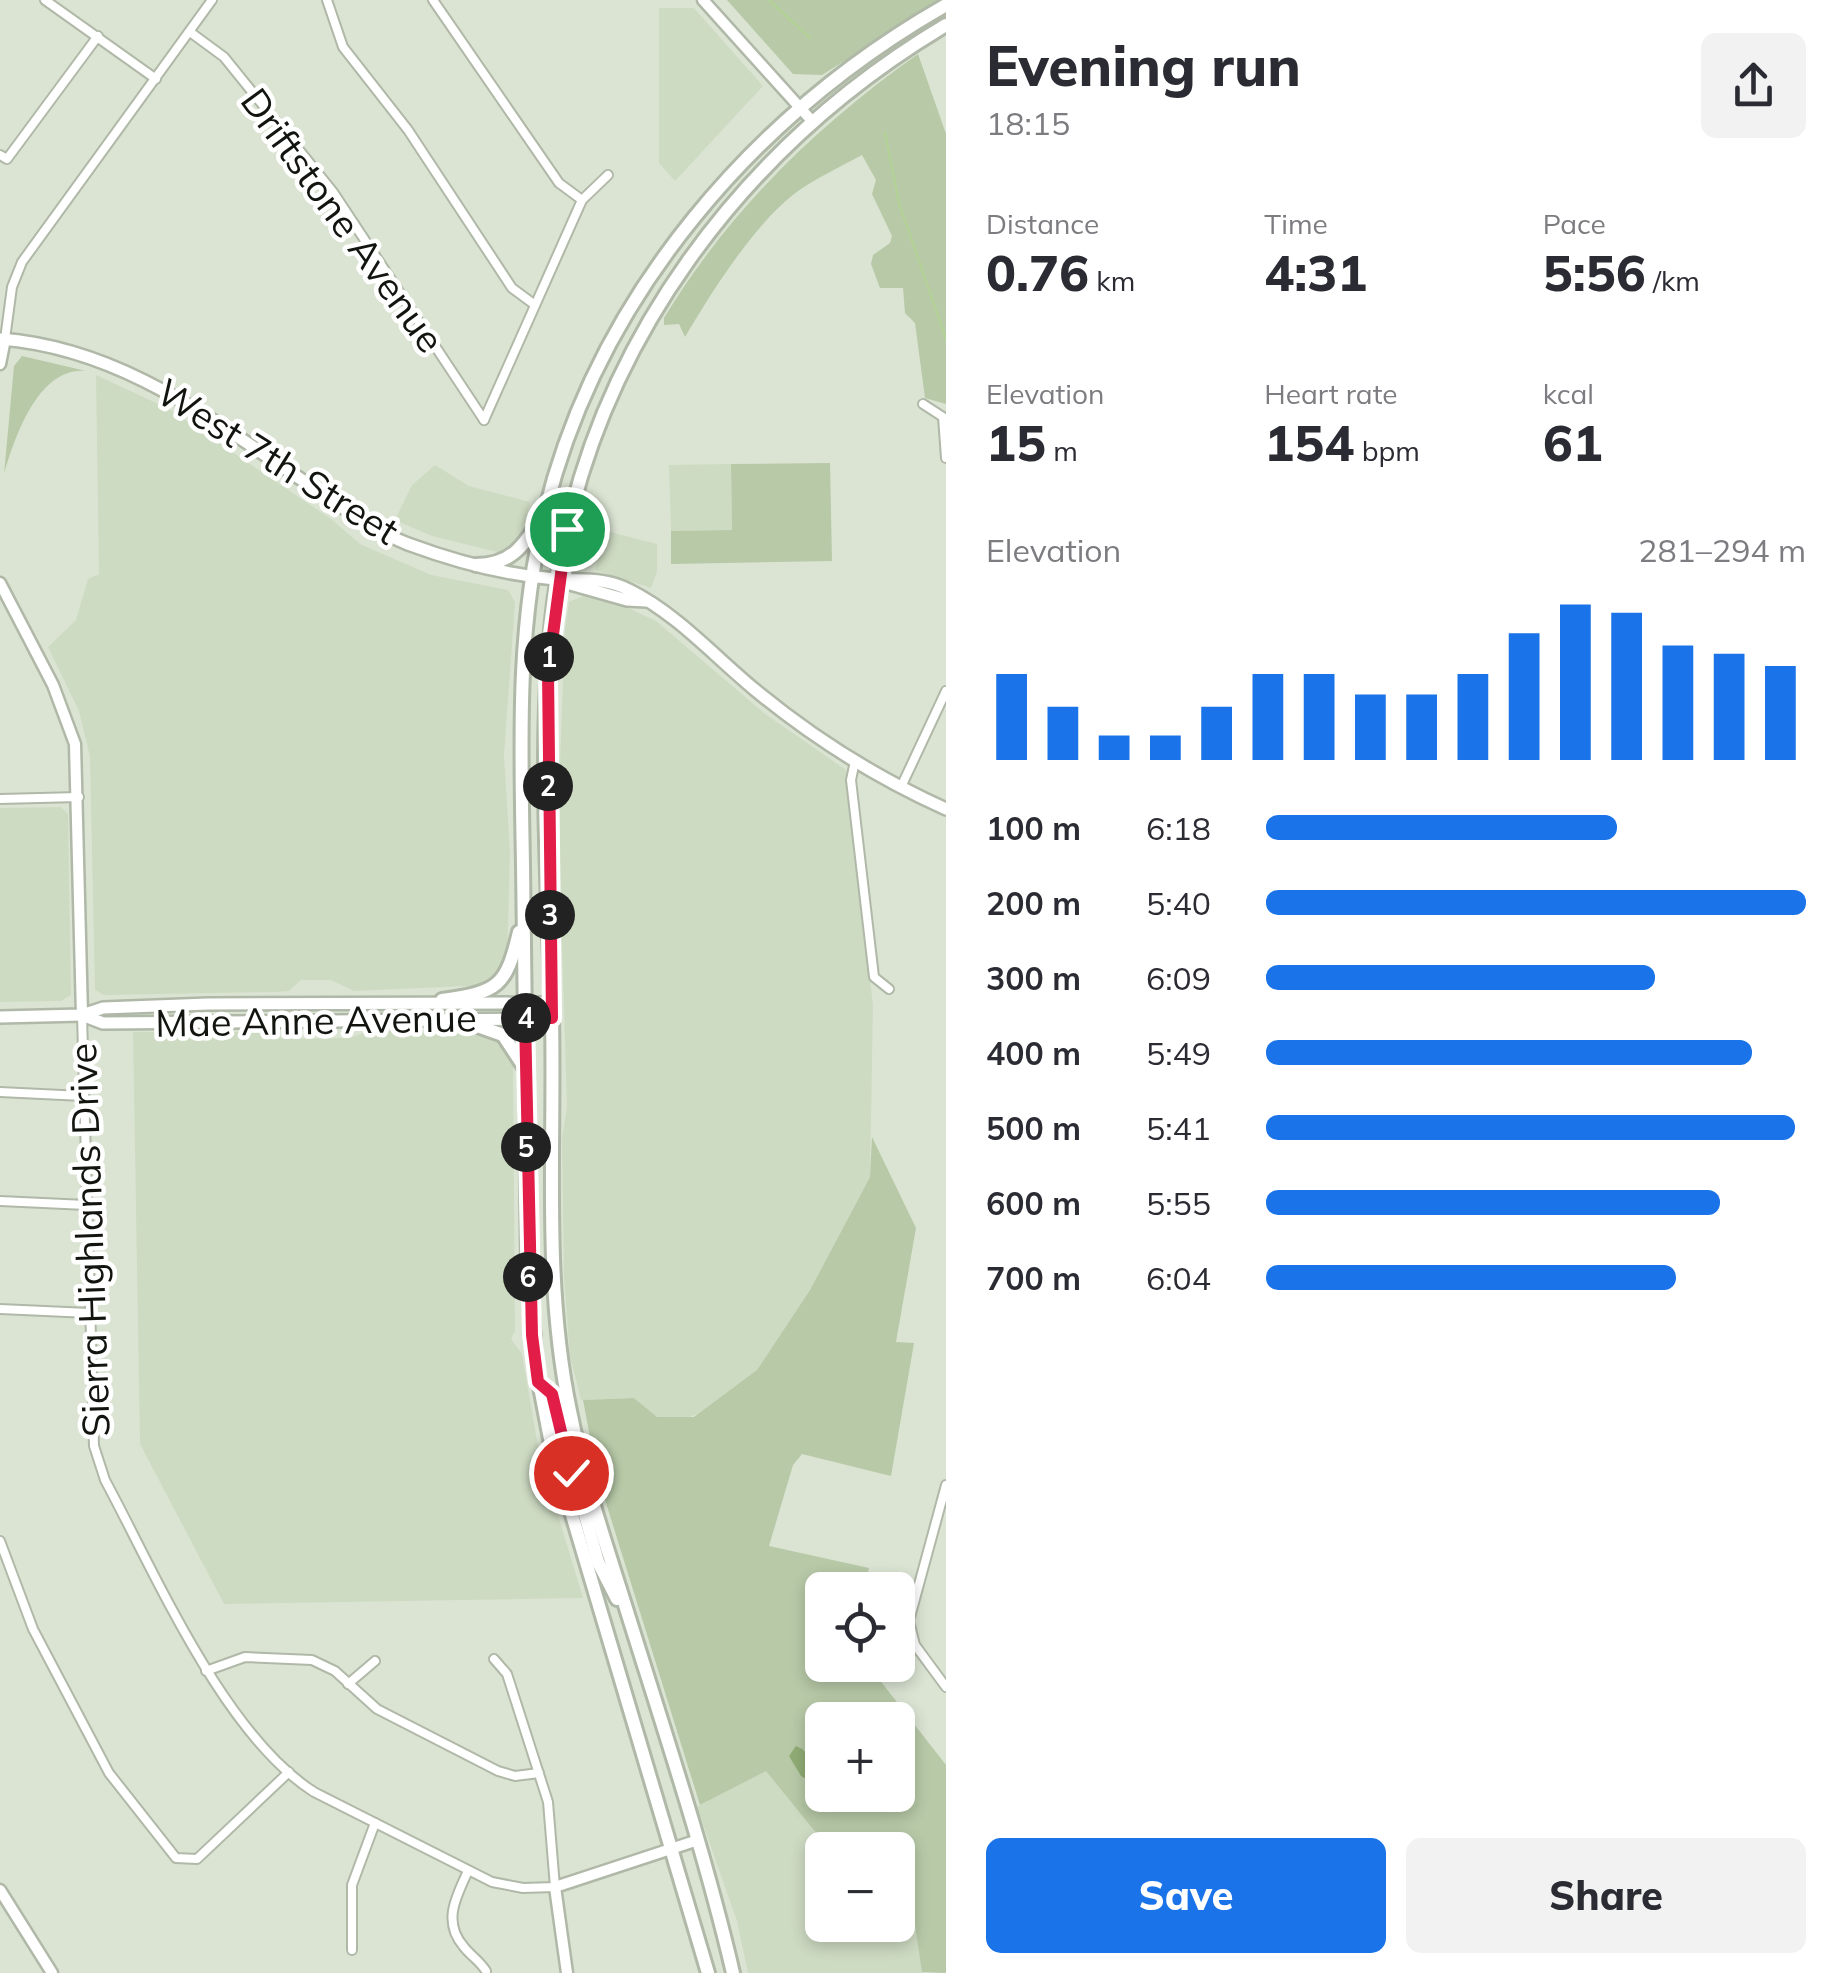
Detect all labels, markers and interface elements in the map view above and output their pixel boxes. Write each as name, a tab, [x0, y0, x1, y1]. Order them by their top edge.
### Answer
text: Evening run	[986, 31, 1301, 100]
button: share	[1701, 33, 1806, 138]
street label: Driftstone Avenue	[231, 78, 455, 362]
text: 18:15	[986, 103, 1070, 143]
text: Distance	[986, 206, 1099, 241]
text: Time	[1264, 206, 1328, 241]
text: Pace	[1543, 206, 1606, 241]
text: 0.76	[986, 241, 1089, 304]
text: 4:31	[1264, 241, 1367, 304]
text: 5:56	[1543, 241, 1646, 304]
text: km	[1089, 263, 1135, 298]
text: /km	[1646, 263, 1700, 298]
street label: West 7th Street	[148, 368, 408, 554]
text: Elevation	[986, 376, 1104, 411]
text: Heart rate	[1264, 376, 1398, 411]
text: kcal	[1543, 376, 1594, 411]
text: 15	[986, 411, 1046, 474]
text: 154	[1264, 411, 1354, 474]
text: 61	[1543, 411, 1603, 474]
text: m	[1046, 433, 1078, 468]
text: bpm	[1354, 433, 1420, 468]
pin	[525, 487, 610, 572]
icon: arrive	[540, 502, 595, 557]
text: Elevation	[986, 530, 1121, 570]
text: 281–294 m	[1638, 530, 1806, 570]
pin: 1	[524, 632, 574, 682]
text: 1	[541, 639, 557, 674]
pin: 2	[523, 761, 573, 811]
text: 2	[540, 768, 556, 803]
text: 100 m	[986, 808, 1081, 848]
text: 6:18	[1146, 808, 1211, 848]
text: 200 m	[986, 883, 1081, 923]
text: 5:40	[1146, 883, 1211, 923]
pin: 3	[525, 890, 575, 940]
text: 3	[542, 897, 558, 932]
text: 300 m	[986, 958, 1081, 998]
text: 6:09	[1146, 958, 1211, 998]
street label: Mae Anne Avenue	[155, 993, 477, 1047]
pin: 4	[501, 993, 551, 1043]
text: 4	[518, 1000, 534, 1035]
text: 400 m	[986, 1033, 1081, 1073]
text: 5:49	[1146, 1033, 1211, 1073]
street label: Sierra Highlands Drive	[58, 1042, 120, 1438]
text: 500 m	[986, 1108, 1081, 1148]
text: 5:41	[1146, 1108, 1211, 1148]
pin: 5	[501, 1122, 551, 1172]
text: 5	[518, 1129, 534, 1164]
text: 600 m	[986, 1183, 1081, 1223]
text: 5:55	[1146, 1183, 1211, 1223]
pin: 6	[503, 1252, 553, 1302]
text: 700 m	[986, 1258, 1081, 1298]
text: 6:04	[1146, 1258, 1211, 1298]
text: 6	[520, 1259, 536, 1294]
pin	[529, 1431, 614, 1516]
icon: check	[544, 1446, 599, 1501]
map controls	[805, 1572, 915, 1942]
button: locate	[805, 1572, 915, 1682]
button: +	[805, 1702, 915, 1812]
button: −	[805, 1832, 915, 1942]
button: Save	[986, 1838, 1386, 1953]
button: Share	[1406, 1838, 1806, 1953]

